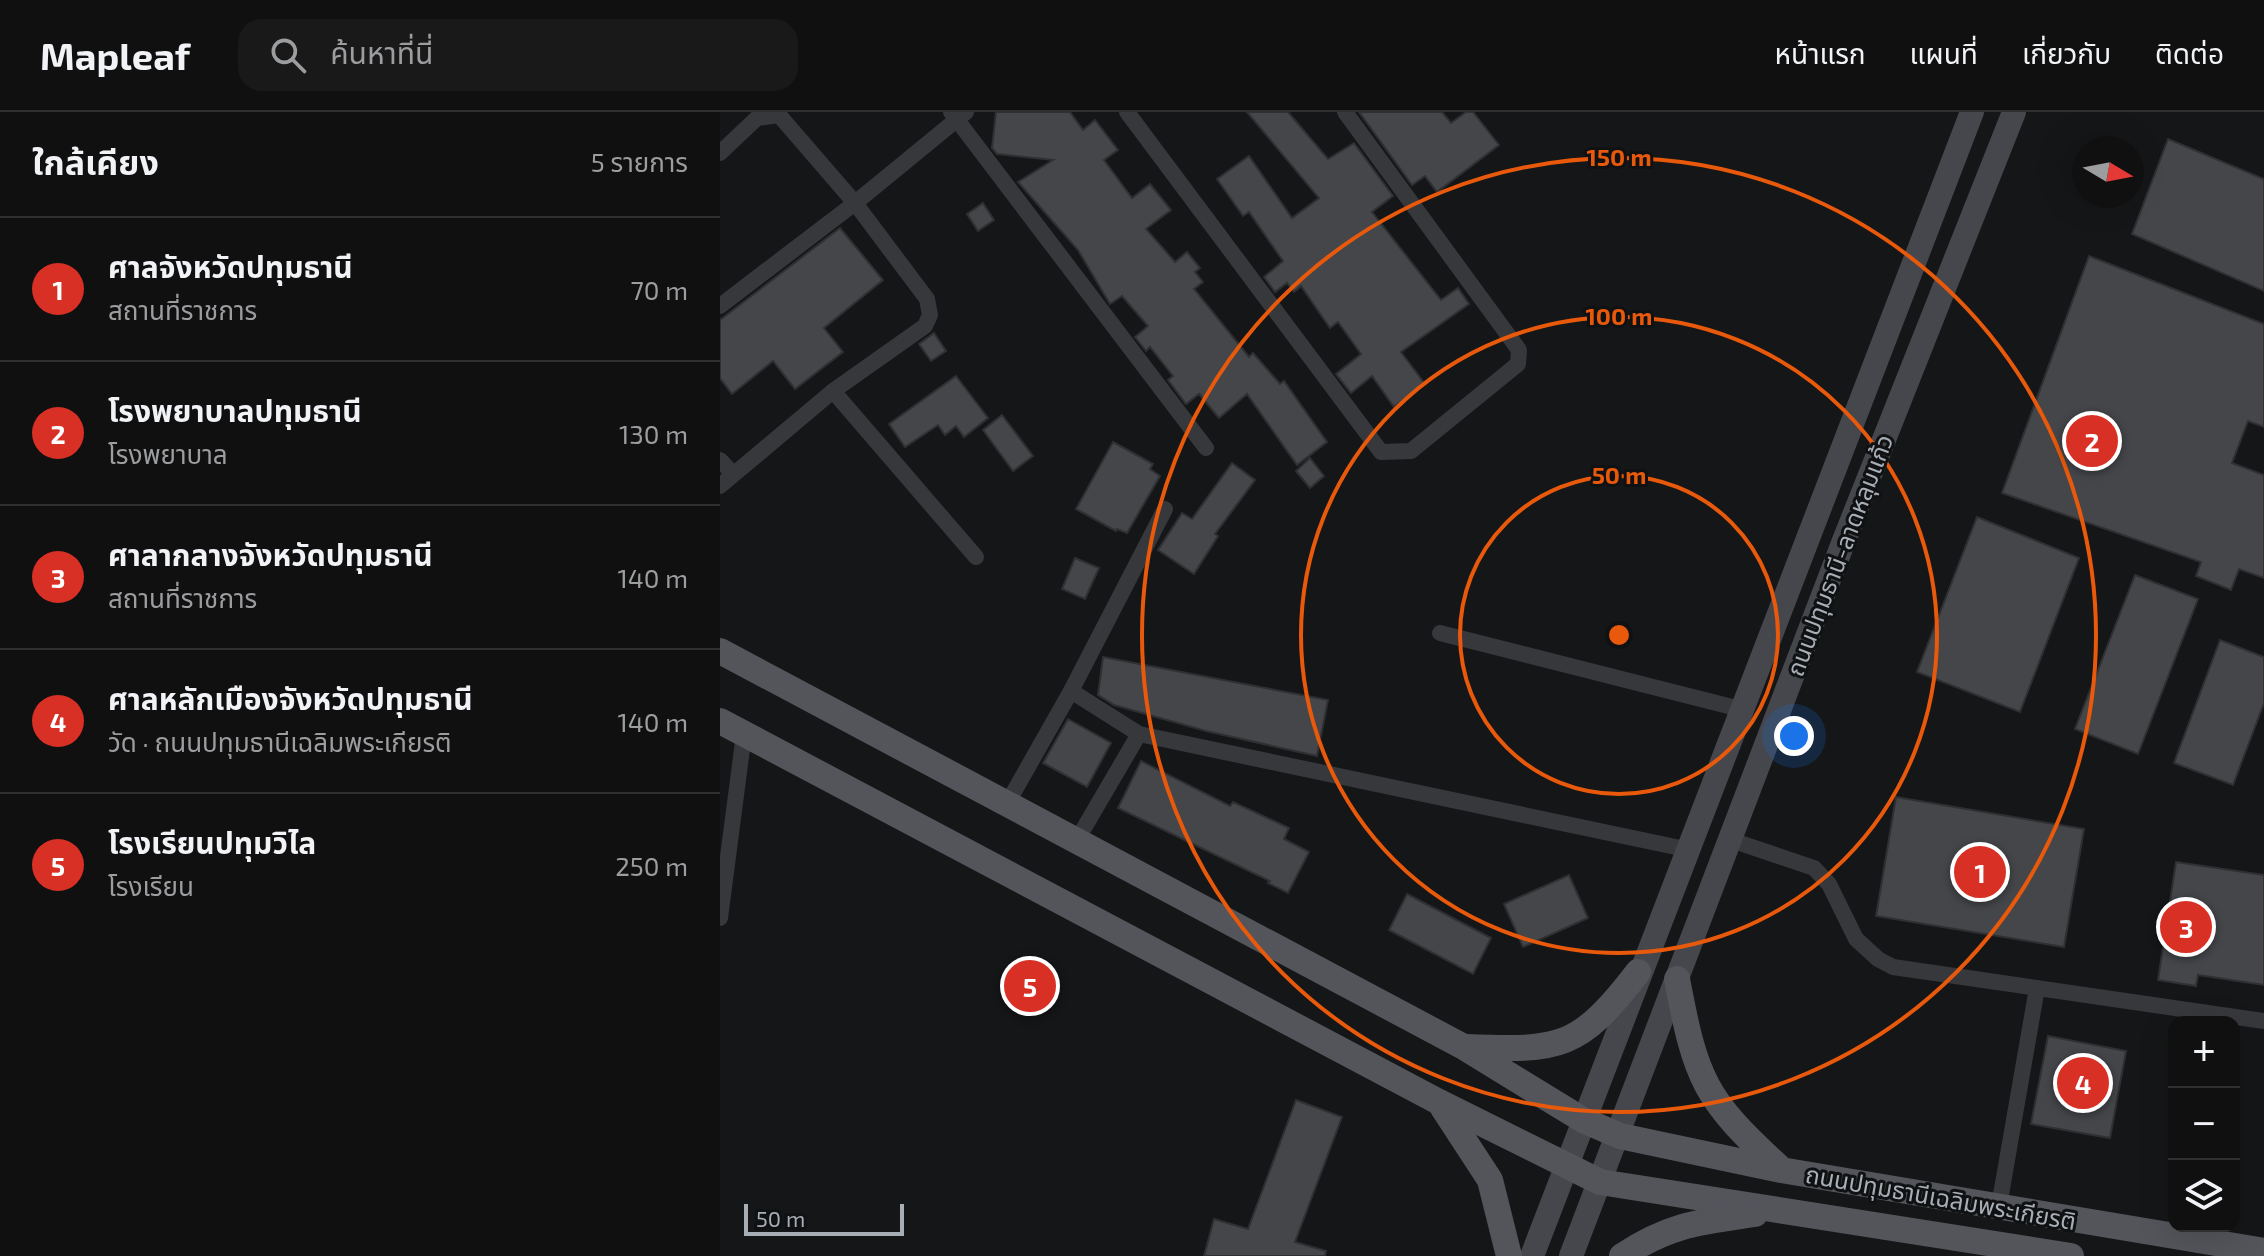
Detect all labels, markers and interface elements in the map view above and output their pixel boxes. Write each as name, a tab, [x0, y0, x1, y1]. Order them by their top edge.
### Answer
search box	[238, 19, 798, 91]
text: Mapleaf	[40, 32, 190, 78]
icon: search	[266, 33, 310, 77]
text: ค้นหาที่นี่	[330, 34, 433, 70]
text: หน้าแรก	[1775, 36, 1866, 70]
text: แผนที่	[1910, 36, 1978, 70]
text: เกี่ยวกับ	[2022, 36, 2111, 70]
text: ติดต่อ	[2155, 36, 2224, 70]
north arrow	[2072, 136, 2144, 208]
text: ใกล้เคียง	[32, 141, 159, 182]
text: 150 m	[1586, 142, 1652, 171]
text: 5 รายการ	[591, 146, 688, 177]
text: ศาลจังหวัดปทุมธานี	[108, 248, 353, 284]
text: 1	[52, 274, 64, 305]
text: 70 m	[630, 274, 688, 305]
text: สถานที่ราชการ	[108, 294, 257, 325]
text: 100 m	[1586, 301, 1652, 330]
text: โรงพยาบาลปทุมธานี	[108, 392, 362, 428]
pin: 2	[2066, 411, 2118, 471]
text: 2	[50, 418, 66, 449]
text: 130 m	[619, 418, 688, 449]
street label: ถนนปทุมธานี-ลาดหลุมแก้ว	[1779, 430, 1900, 681]
text: โรงพยาบาล	[108, 438, 228, 469]
text: 50 m	[1592, 460, 1646, 489]
text: ศาลากลางจังหวัดปทุมธานี	[108, 536, 433, 572]
text: 3	[51, 562, 65, 593]
text: 140 m	[617, 562, 688, 593]
text: สถานที่ราชการ	[108, 582, 257, 613]
centre of rings	[1605, 621, 1633, 649]
text: ศาลหลักเมืองจังหวัดปทุมธานี	[108, 680, 473, 716]
text: 4	[50, 706, 66, 737]
text: 140 m	[617, 706, 688, 737]
your location	[1774, 716, 1814, 756]
text: วัด · ถนนปทุมธานีเฉลิมพระเกียรติ	[108, 726, 452, 757]
text: โรงเรียนปทุมวิไล	[108, 824, 316, 860]
pin: 1	[1954, 842, 2006, 902]
text: 5	[51, 850, 65, 881]
text: 250 m	[615, 850, 688, 881]
text: โรงเรียน	[108, 870, 194, 901]
pin: 3	[2160, 897, 2212, 957]
pin: 5	[1004, 956, 1056, 1016]
map controls	[2168, 1016, 2240, 1232]
button: +	[2168, 1016, 2240, 1088]
pin: 4	[2057, 1053, 2109, 1113]
button: −	[2168, 1088, 2240, 1160]
street label: ถนนปทุมธานีเฉลิมพระเกียรติ	[1803, 1159, 2079, 1237]
button: layers	[2168, 1160, 2240, 1232]
scale bar	[744, 1200, 904, 1236]
text: 50 m	[756, 1205, 805, 1231]

